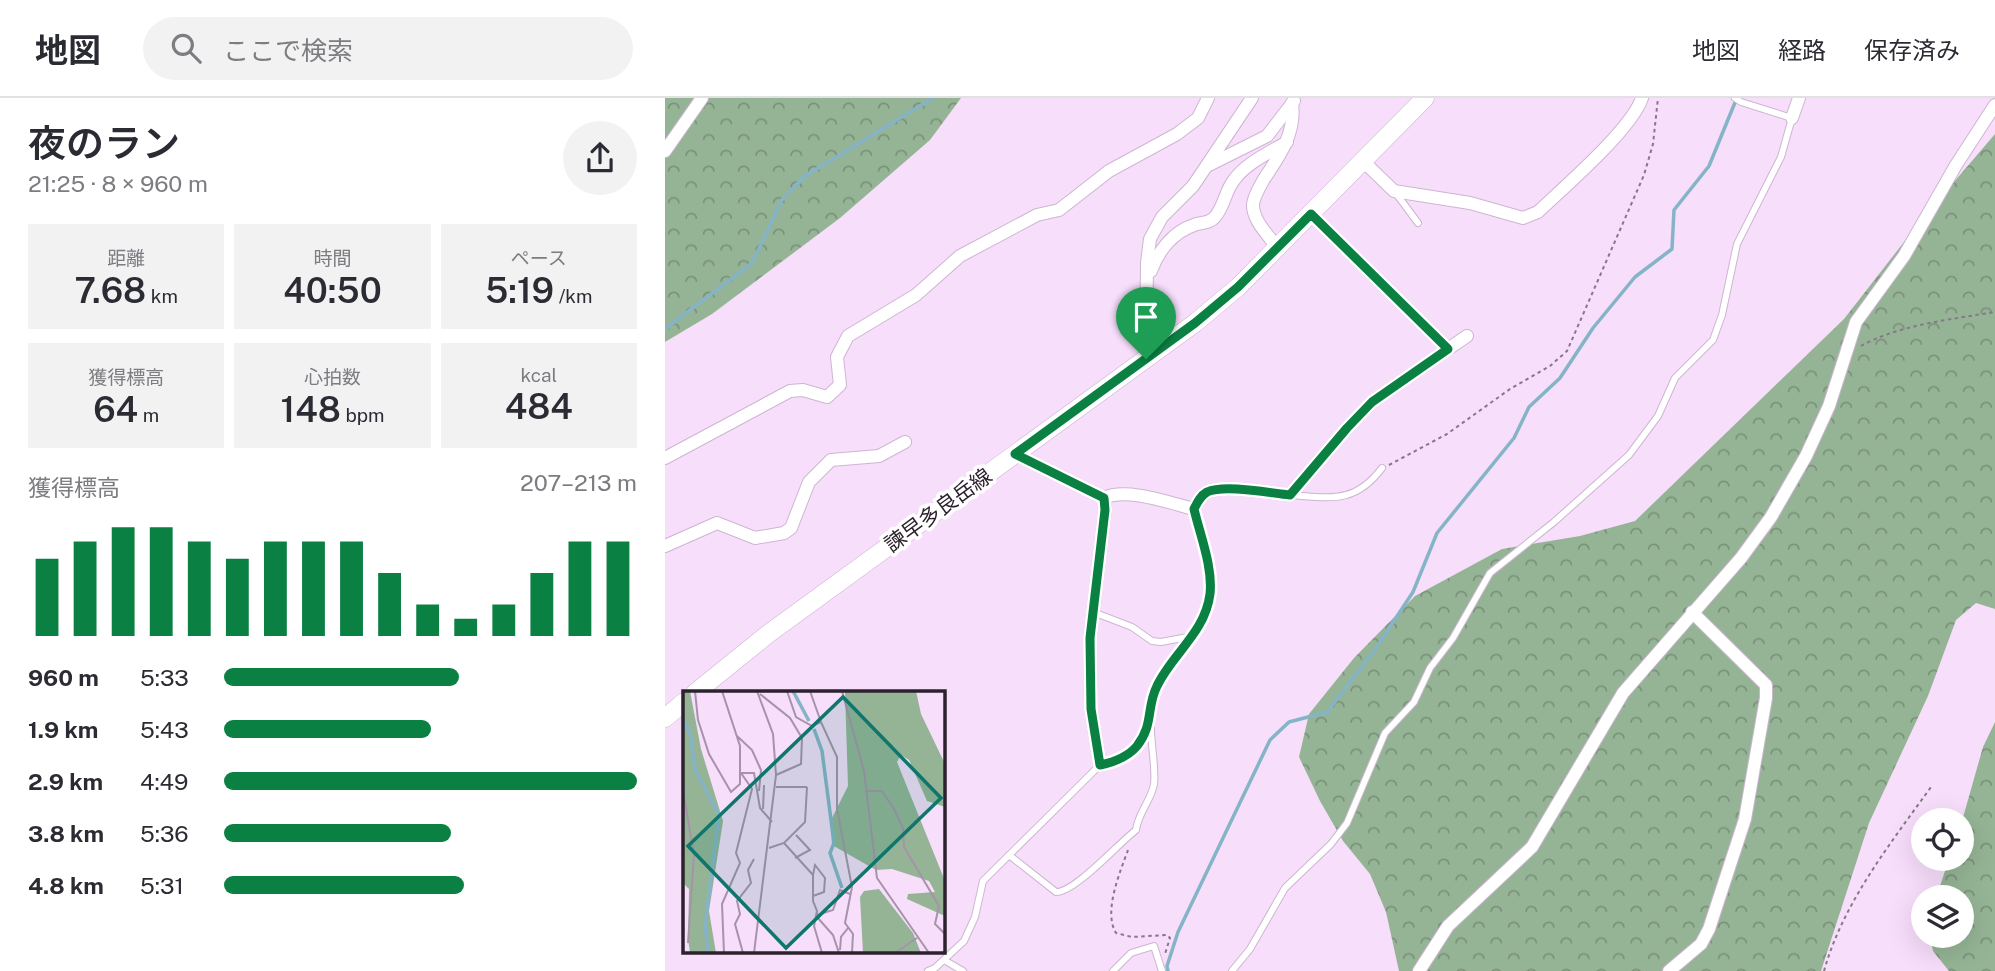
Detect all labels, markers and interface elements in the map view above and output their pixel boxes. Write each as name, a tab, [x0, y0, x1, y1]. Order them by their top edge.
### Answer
search box	[143, 17, 633, 80]
icon: search	[167, 29, 205, 67]
text: 地図	[35, 31, 101, 69]
text: ここで検索	[223, 35, 353, 66]
text: 地図	[1692, 36, 1740, 64]
text: 経路	[1778, 36, 1826, 64]
text: 保存済み	[1864, 36, 1960, 64]
text: 夜のラン	[28, 121, 180, 166]
button: share	[563, 121, 637, 195]
text: 21:25 · 8 × 960 m	[28, 170, 208, 197]
text: 距離	[107, 247, 145, 269]
text: 時間	[313, 247, 352, 269]
text: ペース	[511, 247, 567, 269]
text: 7.68	[74, 270, 146, 311]
text: 40:50	[283, 270, 382, 311]
text: 5:19	[485, 270, 554, 311]
text: km	[146, 285, 178, 307]
text: /km	[554, 285, 592, 307]
pin	[1116, 287, 1176, 359]
icon: arrive	[1127, 298, 1165, 336]
text: kcal	[520, 364, 557, 386]
text: 獲得標高	[88, 366, 164, 388]
text: 心拍数	[304, 366, 361, 388]
text: 484	[505, 386, 573, 427]
text: 64	[93, 389, 138, 430]
text: 148	[280, 389, 341, 430]
text: m	[138, 404, 159, 426]
text: bpm	[341, 404, 384, 426]
street label: 諫早多良岳線	[880, 463, 996, 557]
text: 207–213 m	[520, 469, 637, 496]
text: 獲得標高	[28, 474, 120, 501]
text: 960 m	[28, 664, 99, 691]
text: 5:33	[140, 664, 189, 691]
inset map	[683, 691, 945, 954]
text: 1.9 km	[28, 716, 98, 743]
text: 5:43	[140, 716, 189, 743]
text: 2.9 km	[28, 768, 103, 795]
text: 4:49	[140, 768, 188, 795]
map controls	[1911, 808, 1974, 948]
button: locate	[1911, 808, 1974, 871]
text: 3.8 km	[28, 820, 104, 847]
text: 5:36	[140, 820, 189, 847]
text: 4.8 km	[28, 872, 104, 899]
text: 5:31	[140, 872, 184, 899]
button: layers	[1911, 885, 1974, 948]

